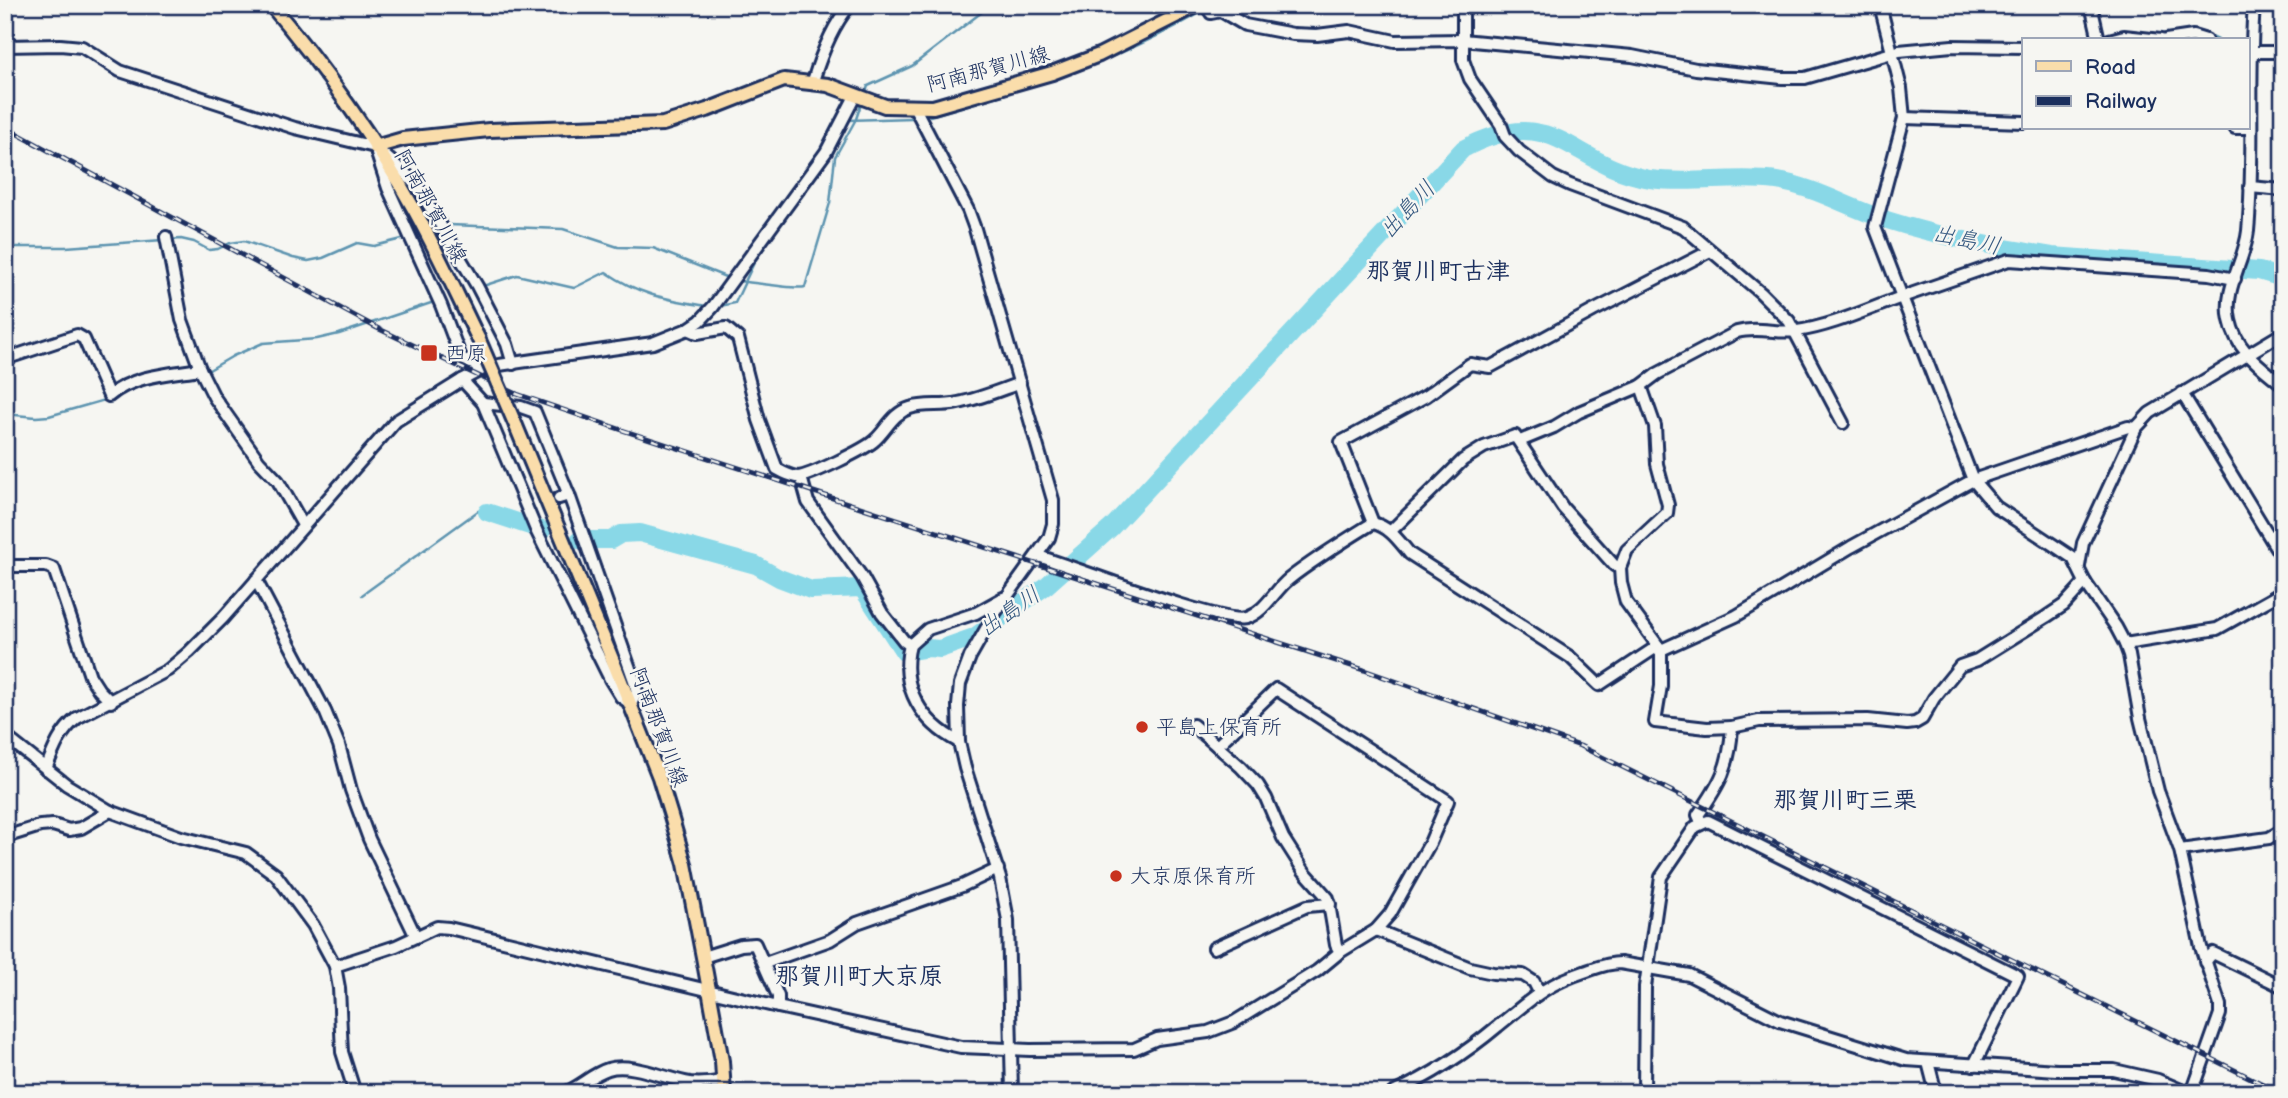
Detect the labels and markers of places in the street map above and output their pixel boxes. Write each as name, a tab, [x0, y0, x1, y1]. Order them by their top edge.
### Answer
place label: 西原	[445, 341, 487, 366]
marker: 西原	[419, 343, 439, 363]
place label: 平島上保育所	[1156, 715, 1282, 740]
marker: 平島上保育所	[1134, 719, 1150, 735]
place label: 大京原保育所	[1130, 864, 1256, 889]
marker: 大京原保育所	[1108, 868, 1124, 884]

